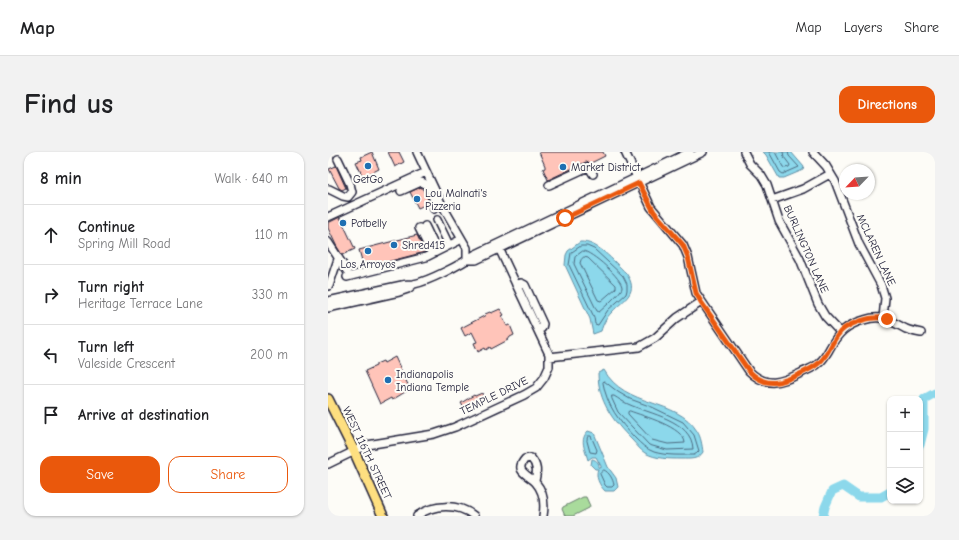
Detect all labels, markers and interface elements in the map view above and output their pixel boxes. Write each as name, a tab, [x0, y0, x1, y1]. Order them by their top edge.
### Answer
text: Map	[20, 17, 55, 39]
text: Map	[795, 19, 822, 36]
text: Layers	[844, 19, 882, 36]
text: Share	[904, 19, 939, 36]
button: Directions	[839, 86, 935, 123]
text: Find us	[24, 88, 113, 120]
marker: GetGo	[363, 161, 373, 171]
place label: Market District	[571, 161, 641, 174]
marker: Market District	[558, 162, 568, 172]
north arrow	[839, 164, 875, 200]
text: 8 min	[40, 169, 82, 188]
text: Walk · 640 m	[214, 171, 288, 186]
place label: GetGo	[353, 173, 383, 186]
place label: Lou Malnati's Pizzeria	[425, 187, 487, 213]
marker: Lou Malnati's Pizzeria	[412, 194, 422, 204]
street label: BURLINGTON LANE	[781, 203, 831, 295]
route start	[556, 209, 574, 227]
street label: MCLAREN LANE	[854, 212, 898, 288]
place label: Potbelly	[351, 217, 387, 230]
text: Continue	[78, 218, 135, 236]
marker: Potbelly	[338, 218, 348, 228]
icon: ahead	[40, 224, 62, 246]
text: 110 m	[255, 227, 288, 242]
text: Spring Mill Road	[78, 236, 171, 251]
place label: Shred415	[402, 239, 445, 252]
marker: Shred415	[389, 240, 399, 250]
marker: Los Arroyos	[363, 246, 373, 256]
place label: Los Arroyos	[340, 258, 396, 271]
text: Turn right	[78, 278, 144, 296]
icon: right	[40, 284, 62, 306]
text: 330 m	[252, 287, 288, 302]
text: Heritage Terrace Lane	[78, 296, 203, 311]
route end	[878, 310, 896, 328]
text: Turn left	[78, 338, 134, 356]
icon: left	[40, 344, 62, 366]
text: 200 m	[250, 347, 288, 362]
text: Valeside Crescent	[78, 356, 175, 371]
place label: Indianapolis Indiana Temple	[396, 368, 470, 394]
street label: TEMPLE DRIVE	[458, 374, 530, 418]
marker: Indianapolis Indiana Temple	[383, 375, 393, 385]
map controls	[887, 396, 923, 504]
button: +	[887, 396, 923, 432]
icon: arrive	[40, 404, 62, 426]
street label: WEST 116TH STREET	[340, 404, 394, 502]
text: Arrive at destination	[78, 406, 209, 424]
button: −	[887, 432, 923, 468]
button: Save	[40, 456, 160, 493]
button: Share	[168, 456, 288, 493]
button: layers	[887, 468, 923, 504]

